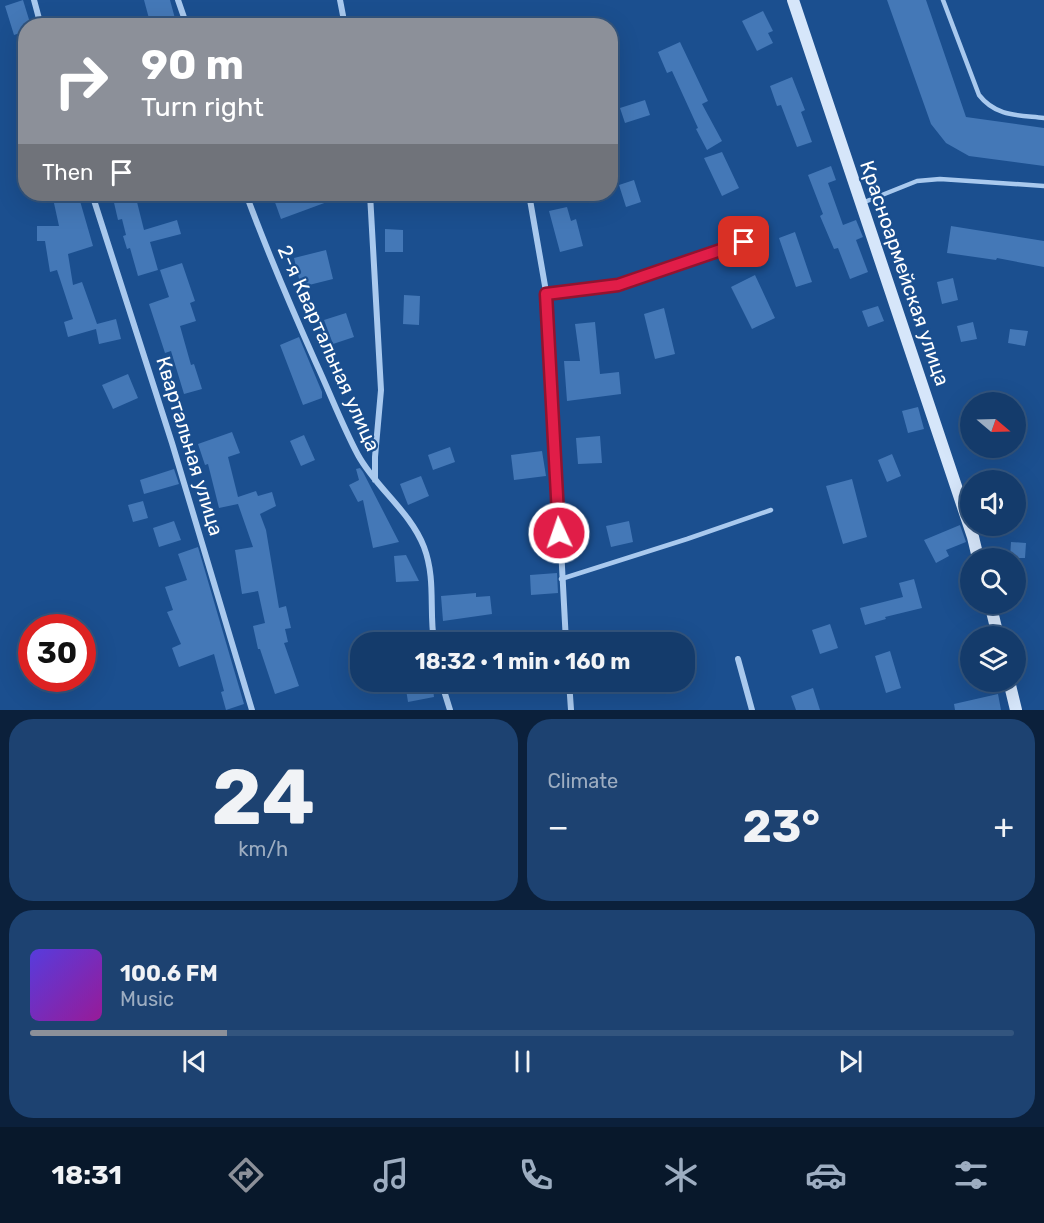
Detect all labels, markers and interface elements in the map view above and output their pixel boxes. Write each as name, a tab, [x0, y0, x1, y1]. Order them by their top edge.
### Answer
text: 90 m	[141, 40, 244, 90]
icon: right	[42, 42, 120, 120]
text: Turn right	[141, 91, 264, 123]
icon: arrive	[105, 156, 138, 189]
street label: Красноармейская улица	[855, 157, 955, 389]
text: Then	[42, 159, 93, 186]
pin	[718, 216, 769, 267]
icon: arrive	[727, 225, 760, 258]
street label: 2-я Квартальная улица	[273, 241, 385, 455]
street label: Квартальная улица	[151, 353, 229, 539]
north arrow	[960, 392, 1026, 458]
map controls	[960, 392, 1026, 692]
button: sound	[960, 470, 1026, 536]
position arrow	[527, 501, 591, 565]
button: search	[960, 548, 1026, 614]
speed limit sign: 30	[18, 614, 96, 692]
button: layers	[960, 626, 1026, 692]
text: 18:32 · 1 min · 160 m	[415, 648, 630, 675]
text: 24	[211, 751, 315, 844]
text: Climate	[548, 769, 618, 793]
text: 23°	[742, 800, 820, 853]
text: −	[548, 807, 569, 846]
text: +	[993, 807, 1014, 846]
text: km/h	[238, 837, 288, 861]
text: 100.6 FM	[120, 960, 218, 987]
text: Music	[120, 987, 174, 1011]
icon: previous	[178, 1045, 211, 1078]
icon: pause	[506, 1045, 539, 1078]
icon: next	[834, 1045, 867, 1078]
icon: directions	[225, 1154, 267, 1196]
icon: music	[370, 1154, 412, 1196]
icon: phone	[515, 1154, 557, 1196]
icon: climate	[660, 1154, 702, 1196]
icon: car	[805, 1154, 847, 1196]
icon: filters	[950, 1154, 992, 1196]
text: 18:31	[52, 1159, 122, 1191]

